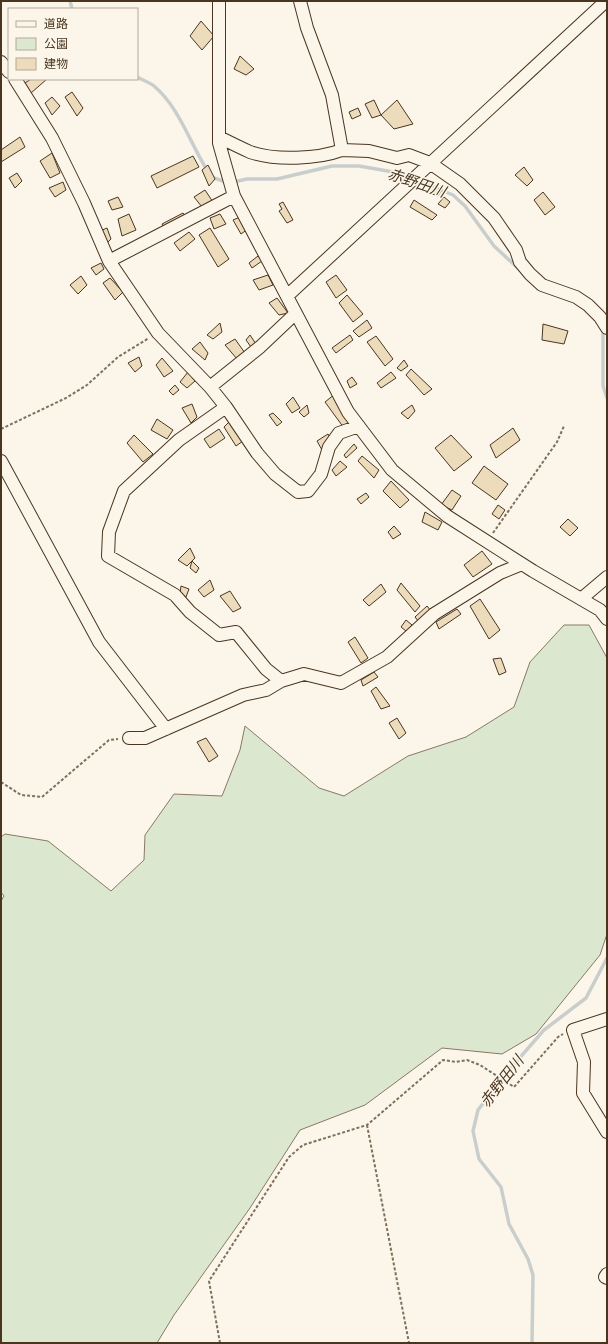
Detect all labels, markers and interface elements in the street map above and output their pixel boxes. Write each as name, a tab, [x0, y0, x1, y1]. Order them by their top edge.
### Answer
legend	[8, 8, 138, 80]
text: 道路	[44, 16, 68, 31]
text: 公園	[44, 36, 68, 51]
text: 建物	[44, 56, 68, 71]
water label: 赤野田川	[386, 164, 450, 201]
water label: 赤野田川	[475, 1050, 528, 1110]

